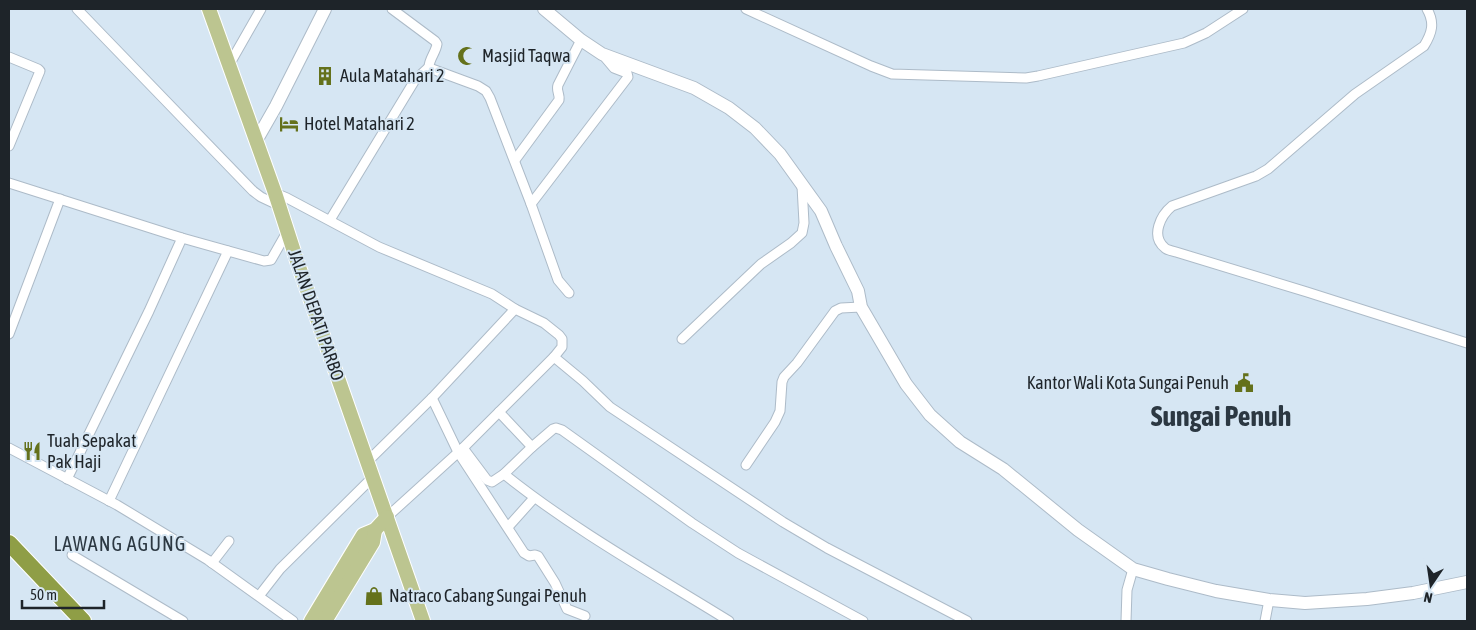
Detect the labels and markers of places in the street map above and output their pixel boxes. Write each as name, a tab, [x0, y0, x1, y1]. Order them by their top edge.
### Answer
mosque icon: Masjid Taqwa	[456, 45, 478, 67]
place label: Masjid Taqwa	[482, 45, 571, 66]
building icon: Aula Matahari 2	[314, 65, 336, 87]
place label: Aula Matahari 2	[340, 65, 445, 86]
hotel icon: Hotel Matahari 2	[278, 113, 300, 135]
place label: Hotel Matahari 2	[304, 113, 415, 134]
place label: Kantor Wali Kota Sungai Penuh	[1027, 372, 1229, 393]
public building icon: Kantor Wali Kota Sungai Penuh	[1233, 372, 1255, 394]
place label: Tuah Sepakat Pak Haji	[47, 430, 136, 472]
restaurant icon: Tuah Sepakat Pak Haji	[21, 440, 43, 462]
shop icon: Natraco Cabang Sungai Penuh	[363, 585, 385, 607]
place label: Natraco Cabang Sungai Penuh	[389, 585, 587, 606]

